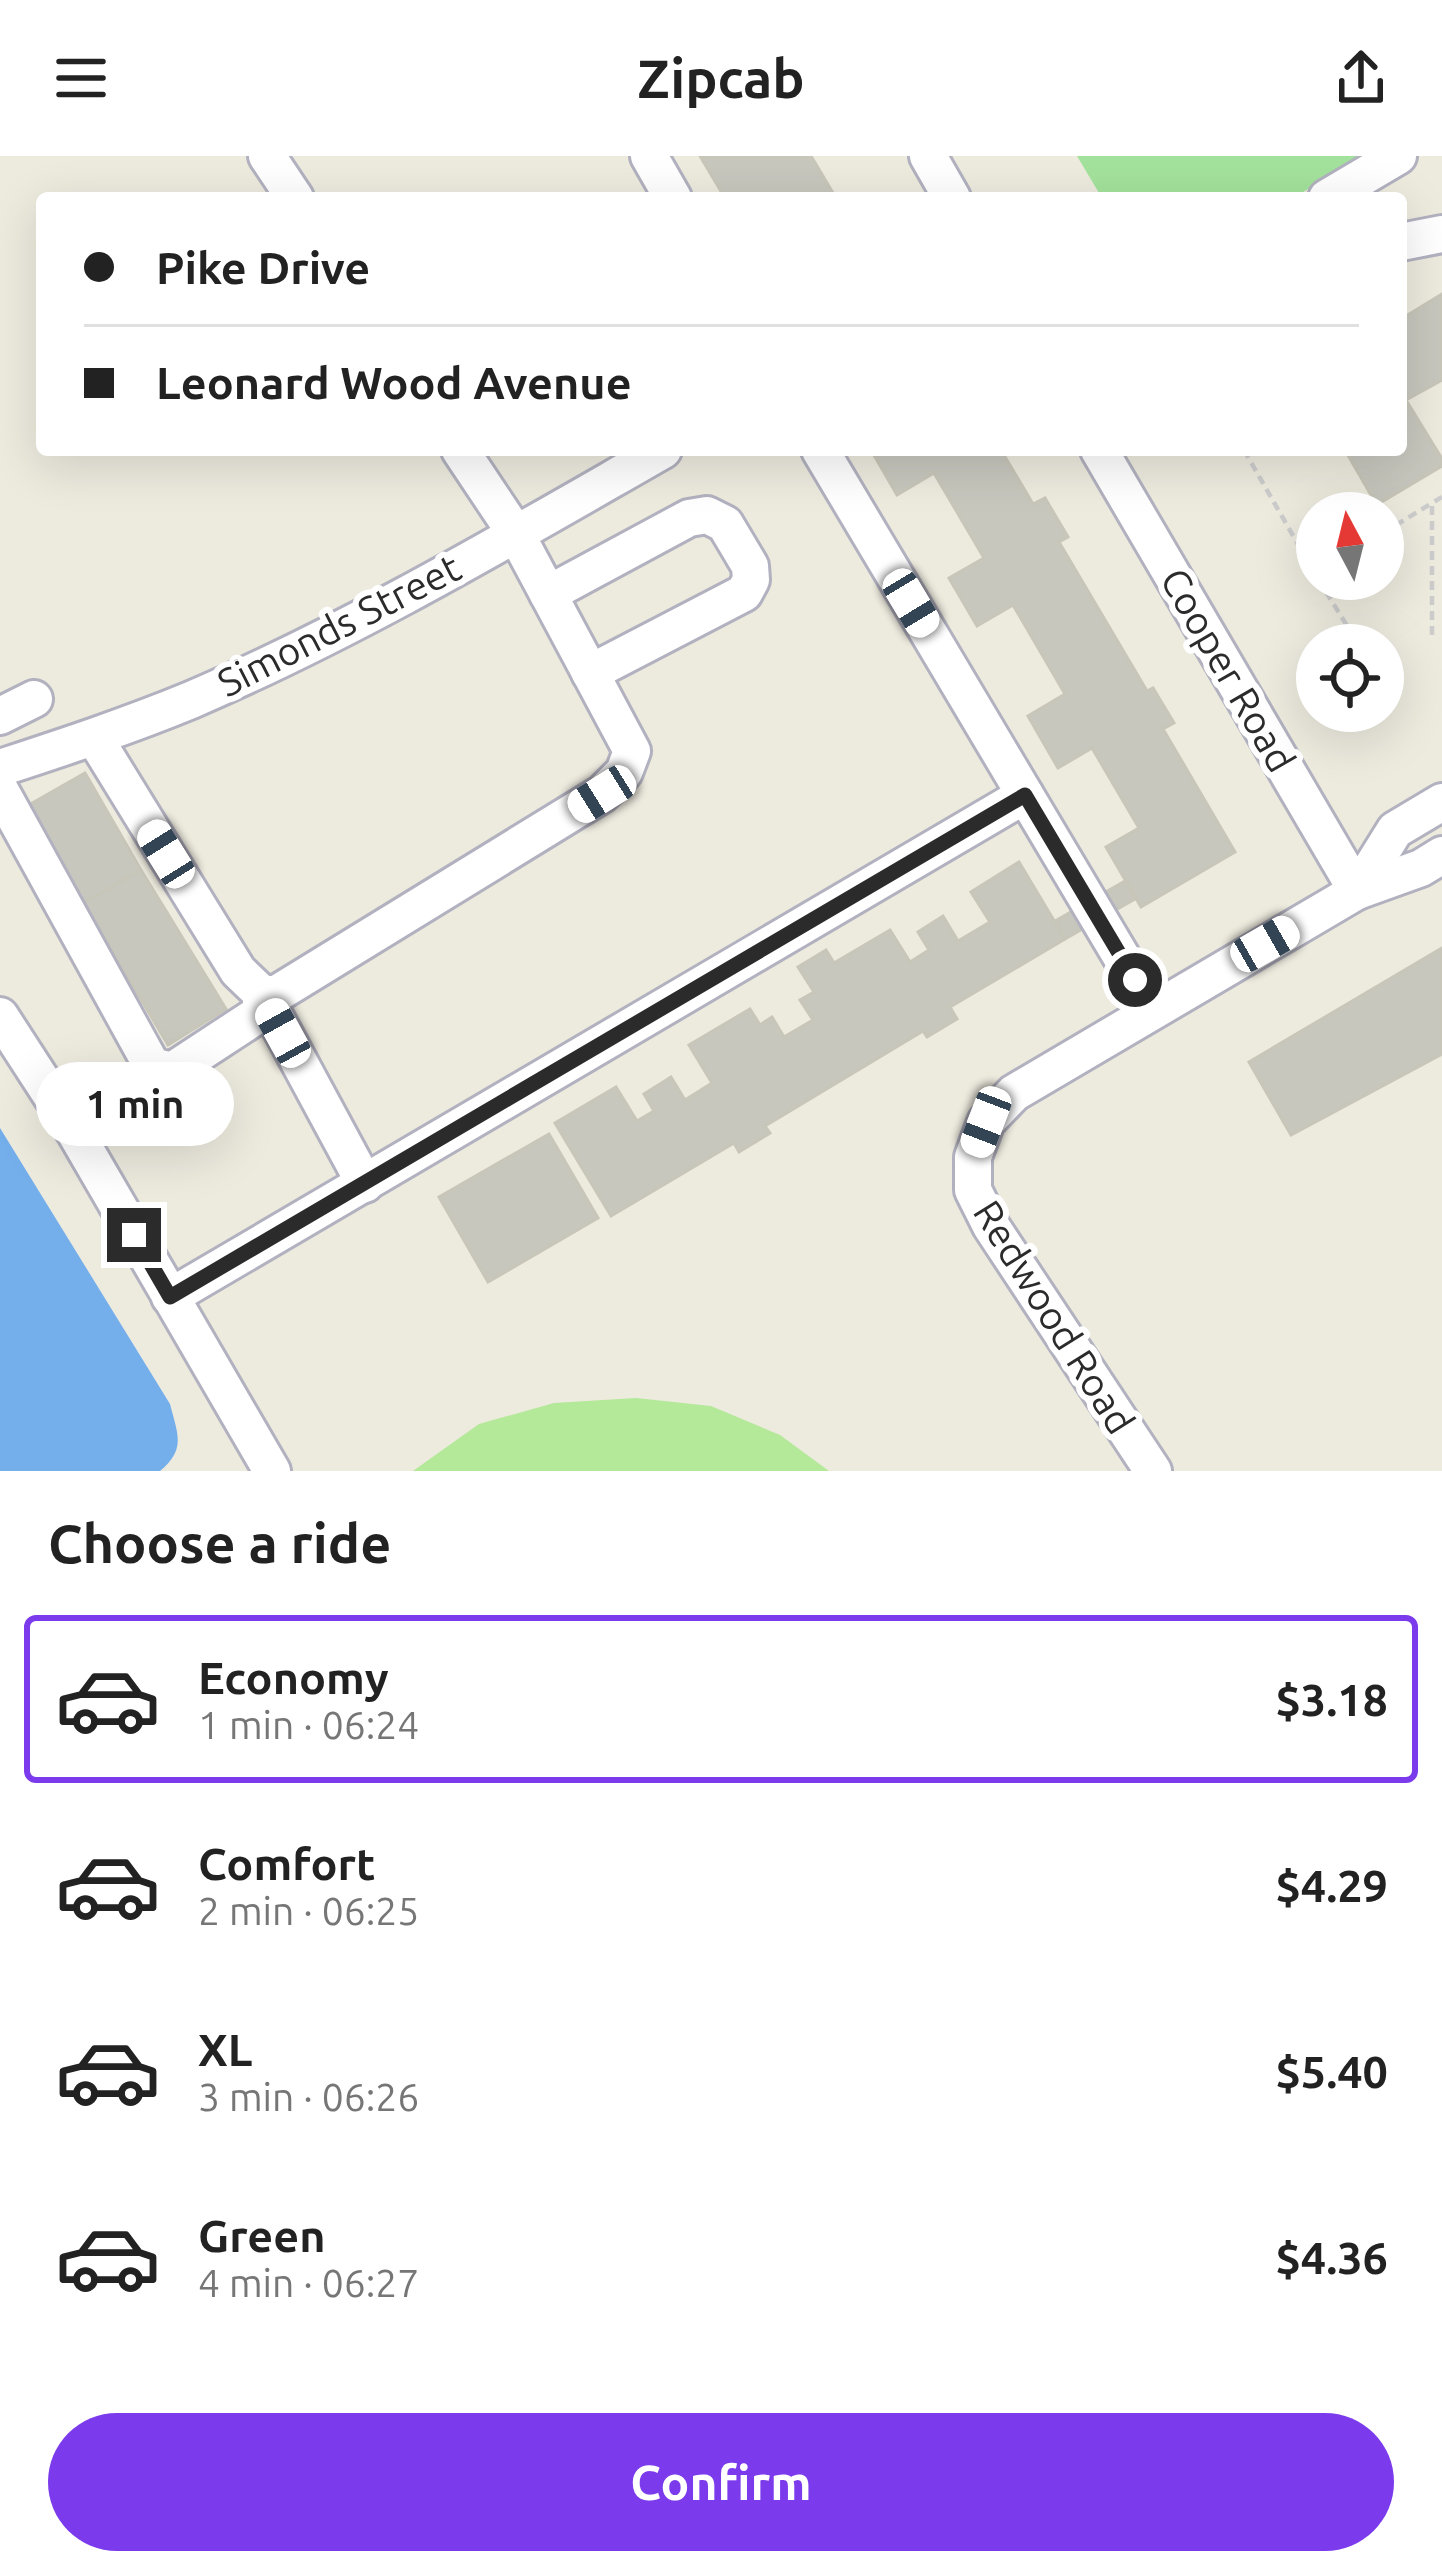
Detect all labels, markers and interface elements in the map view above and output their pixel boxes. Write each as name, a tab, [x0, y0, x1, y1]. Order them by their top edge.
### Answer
icon: menu	[48, 45, 114, 111]
icon: share	[1328, 45, 1394, 111]
text: Zipcab	[637, 48, 805, 108]
text: Pike Drive	[156, 242, 370, 293]
text: Leonard Wood Avenue	[156, 357, 632, 408]
north arrow	[1296, 492, 1404, 600]
map controls	[1296, 492, 1404, 732]
street label: Simonds Street	[210, 545, 467, 704]
street label: Cooper Road	[1153, 561, 1304, 779]
car	[877, 563, 945, 643]
button: locate	[1296, 624, 1404, 732]
car	[562, 760, 642, 828]
car	[132, 814, 200, 894]
car	[1225, 910, 1305, 978]
route start	[1108, 953, 1162, 1007]
car	[250, 993, 316, 1073]
callout: 1 min	[35, 1061, 233, 1145]
text: 1 min	[86, 1082, 184, 1125]
car	[956, 1082, 1016, 1162]
street label: Redwood Road	[966, 1193, 1143, 1441]
route end	[107, 1208, 161, 1262]
text: Choose a ride	[48, 1513, 391, 1573]
icon: car	[54, 1645, 162, 1753]
text: Economy	[198, 1652, 389, 1703]
text: $3.18	[1275, 1674, 1388, 1725]
text: 1 min · 06:24	[198, 1703, 419, 1746]
icon: car	[54, 1831, 162, 1939]
text: Comfort	[198, 1838, 375, 1889]
text: $4.29	[1275, 1860, 1388, 1911]
text: 2 min · 06:25	[198, 1889, 419, 1932]
icon: car	[54, 2017, 162, 2125]
text: XL	[198, 2024, 252, 2075]
text: $5.40	[1275, 2046, 1388, 2097]
text: 3 min · 06:26	[198, 2075, 419, 2118]
icon: car	[54, 2203, 162, 2311]
text: Green	[198, 2210, 325, 2261]
text: $4.36	[1275, 2232, 1388, 2283]
text: 4 min · 06:27	[198, 2261, 419, 2304]
button: Confirm	[48, 2413, 1394, 2551]

